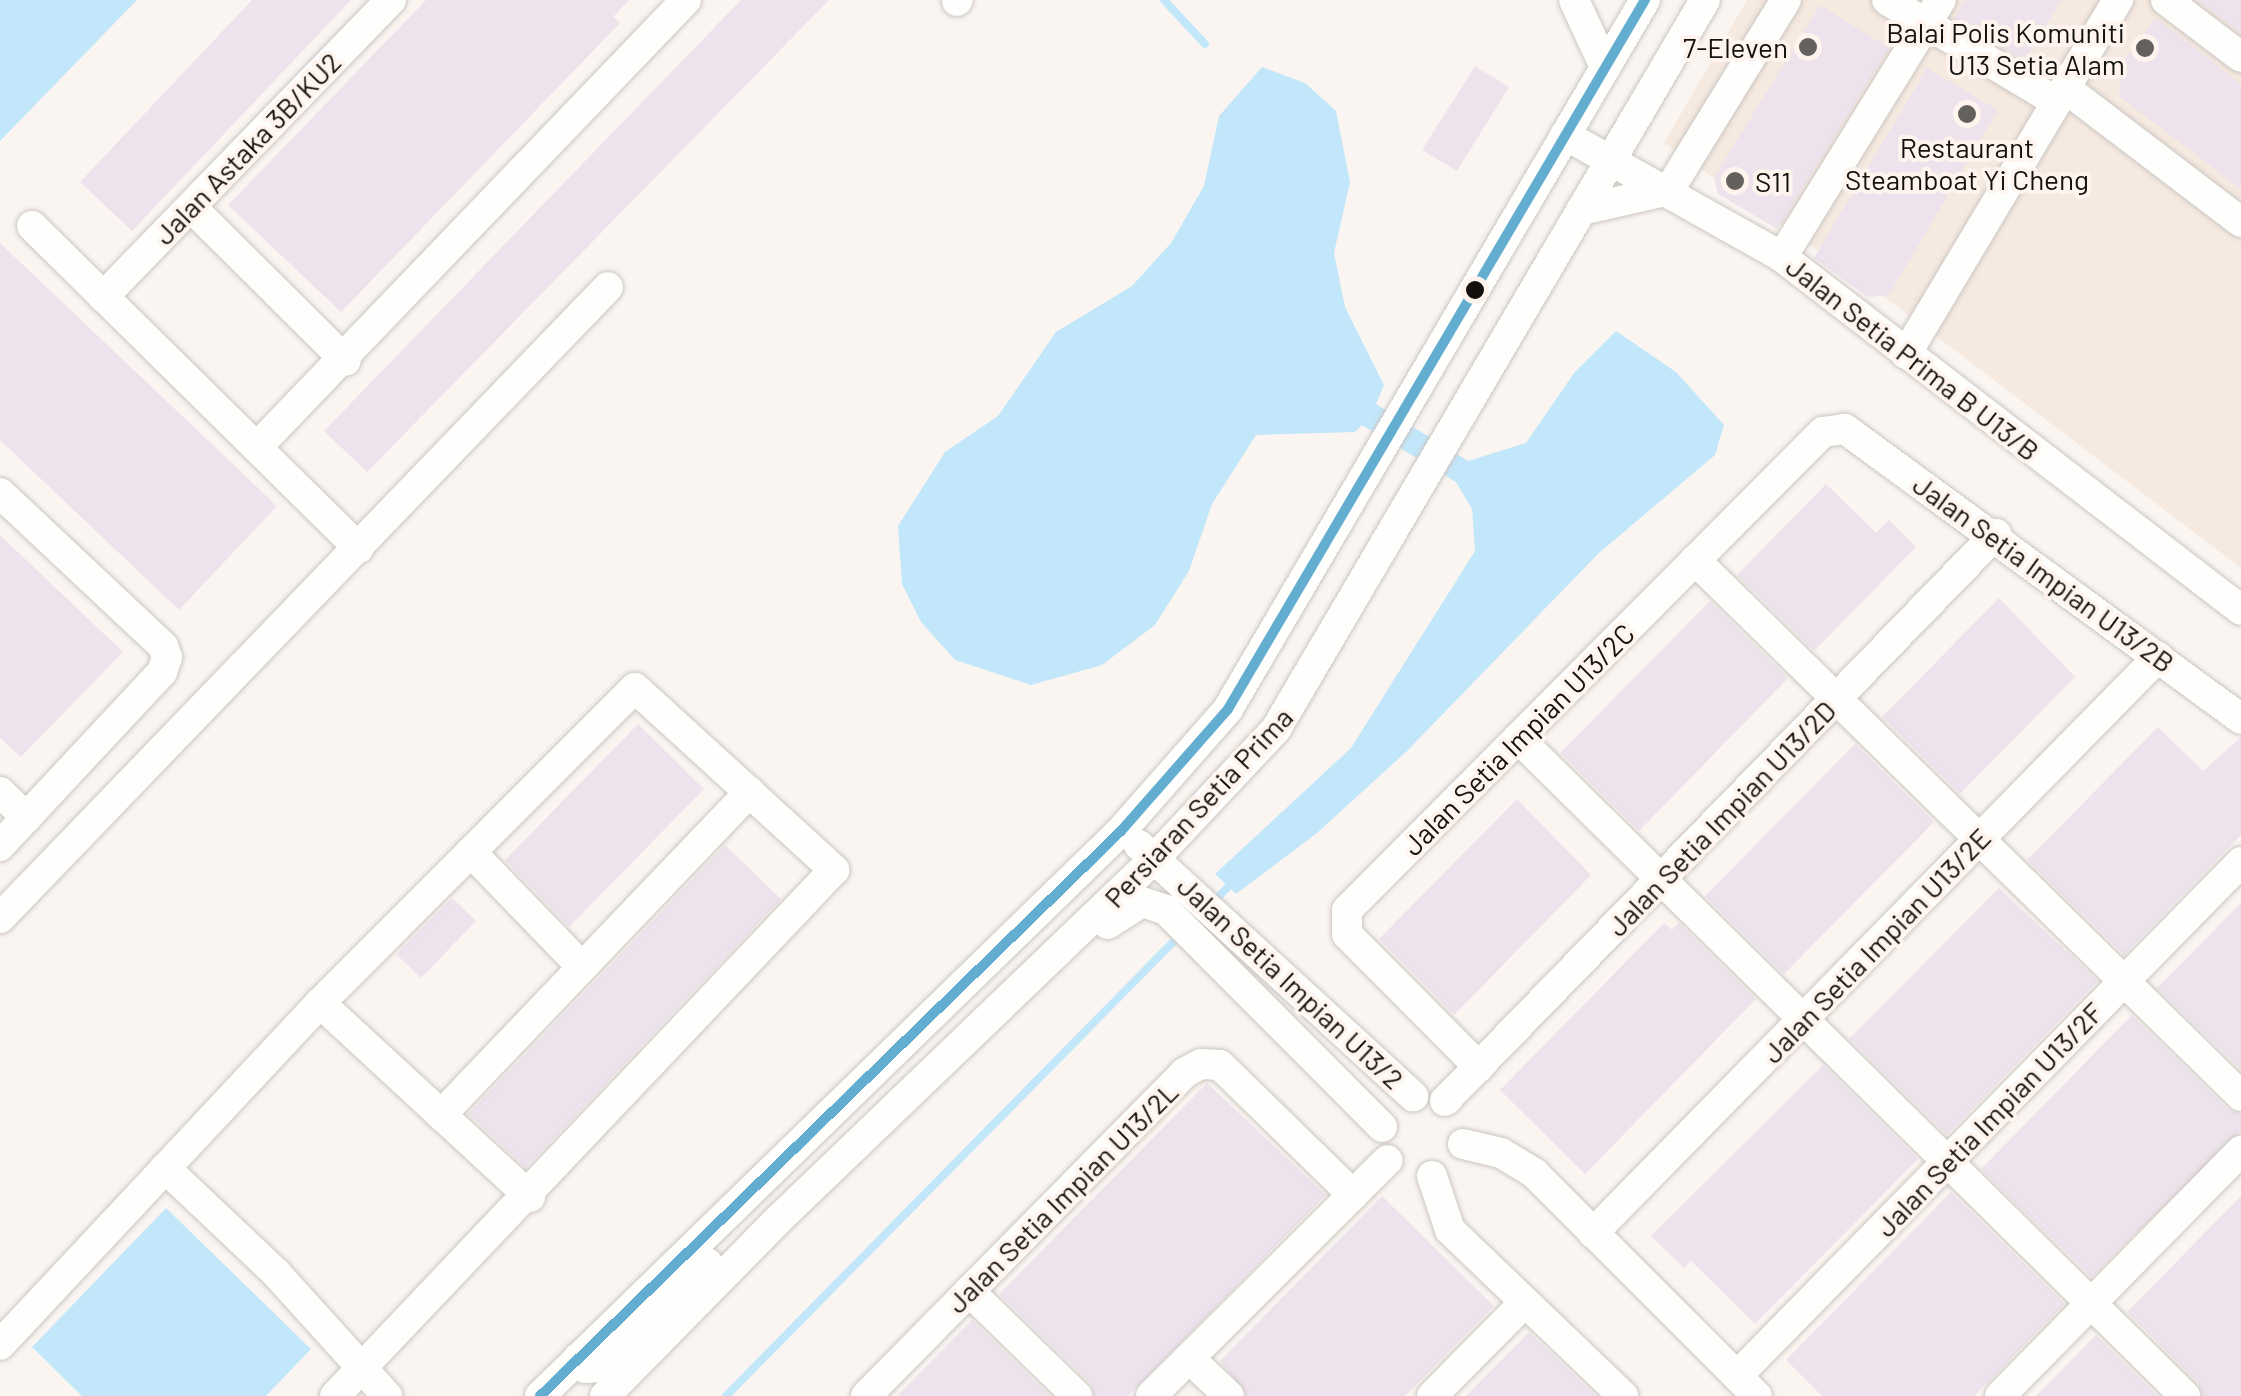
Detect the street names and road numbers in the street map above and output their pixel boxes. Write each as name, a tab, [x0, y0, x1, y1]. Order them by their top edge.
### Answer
street label: Jalan Astaka 3B/KU2	[147, 45, 347, 251]
street label: Jalan Setia Prima B U13/B	[1780, 249, 2046, 467]
street label: Jalan Setia Impian U13/2B	[1907, 467, 2181, 679]
street label: Jalan Setia Impian U13/2C	[1395, 616, 1641, 862]
street label: Jalan Setia Impian U13/2D	[1600, 693, 1842, 943]
street label: Persiaran Setia Prima	[1097, 700, 1299, 914]
street label: Jalan Setia Impian U13/2E	[1755, 820, 1997, 1070]
street label: Jalan Setia Impian U13/2	[1171, 869, 1411, 1095]
street label: Jalan Setia Impian U13/2F	[1868, 995, 2110, 1243]
street label: Jalan Setia Impian U13/2L	[940, 1075, 1184, 1319]

